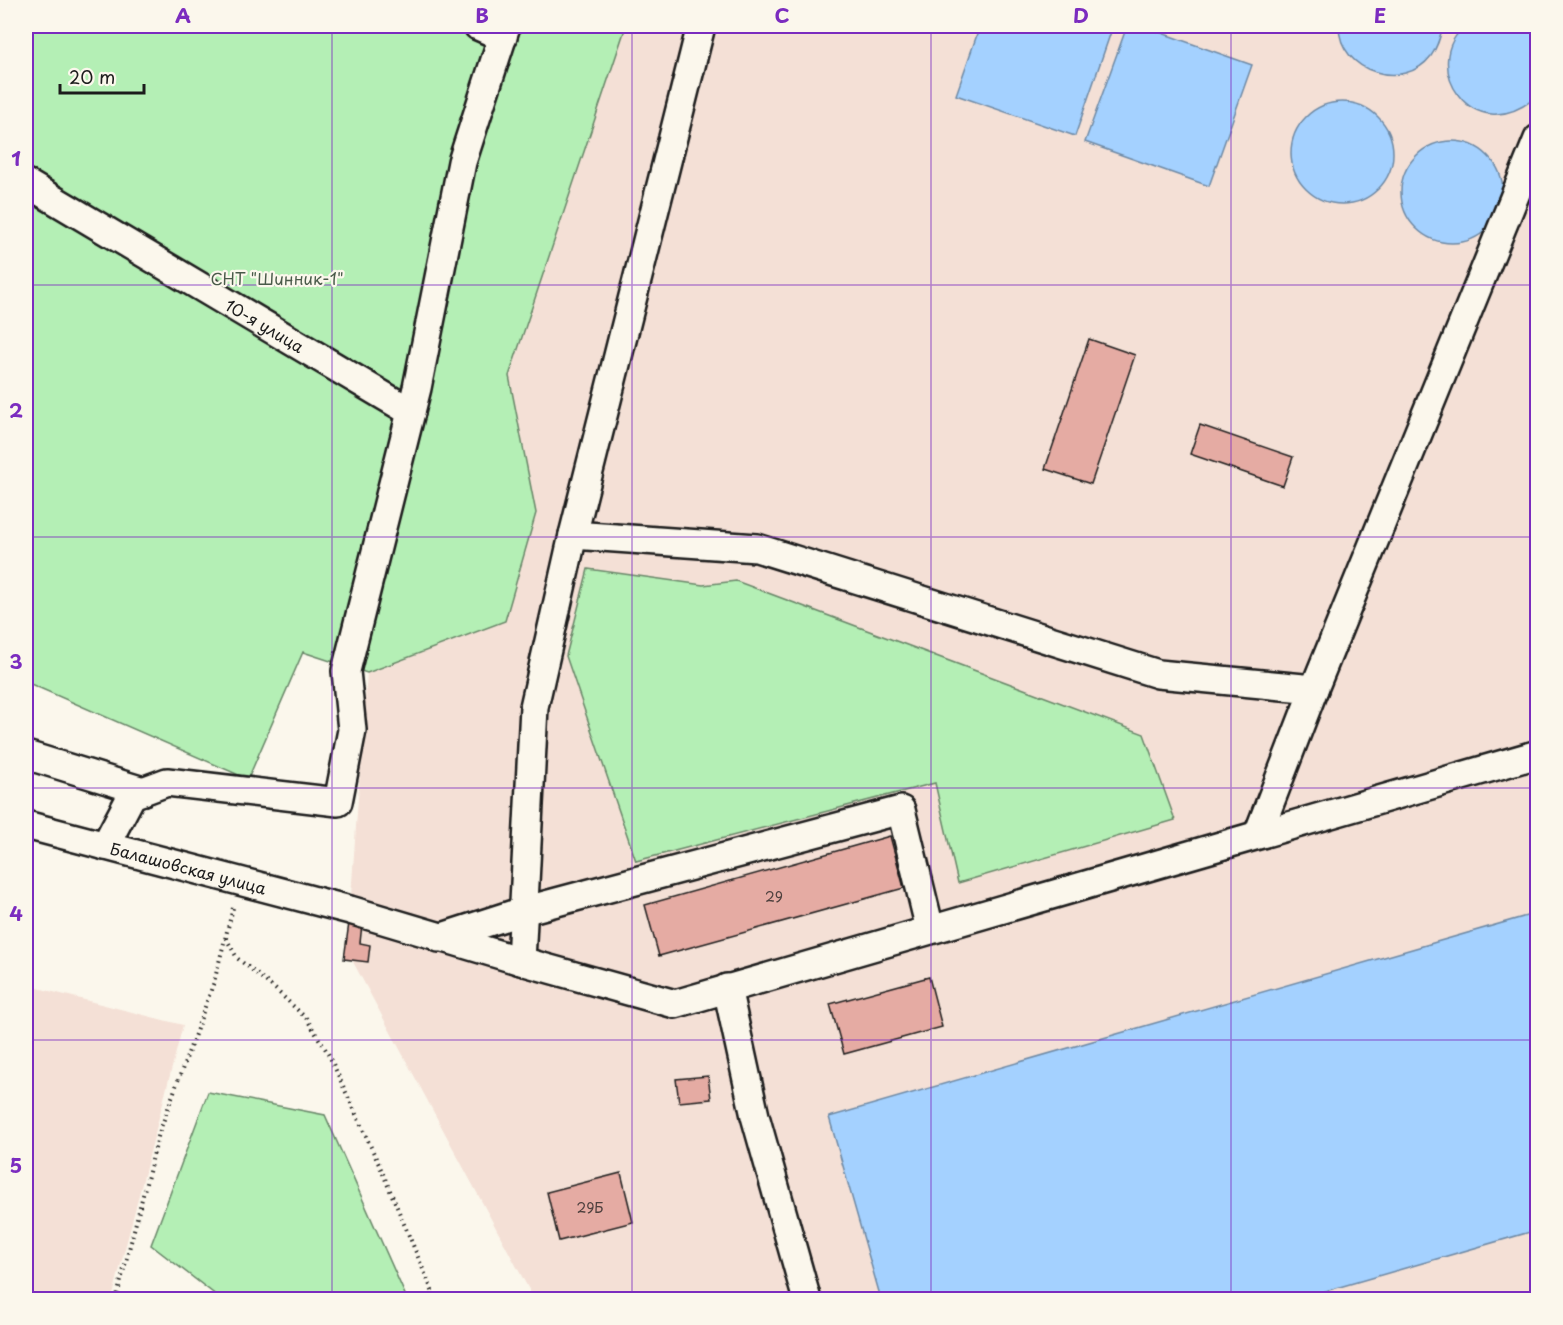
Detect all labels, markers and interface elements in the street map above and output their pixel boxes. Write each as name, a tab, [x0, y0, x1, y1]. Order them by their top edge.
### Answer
text: A	[175, 0, 191, 30]
text: B	[475, 0, 489, 30]
text: C	[774, 0, 790, 30]
text: D	[1073, 0, 1089, 30]
text: E	[1374, 0, 1386, 30]
scale bar	[60, 57, 144, 95]
text: 20 m	[69, 63, 115, 90]
text: 1	[11, 143, 21, 173]
park label: СНТ "Шинник-1"	[210, 266, 344, 290]
street label: 10-я улица	[221, 292, 309, 358]
text: 2	[9, 395, 23, 425]
text: 3	[9, 646, 23, 676]
street label: Балашовская улица	[108, 836, 269, 900]
house number: 29	[765, 886, 783, 907]
text: 4	[9, 898, 23, 928]
text: 5	[10, 1150, 22, 1180]
house number: 29Б	[577, 1197, 603, 1218]

